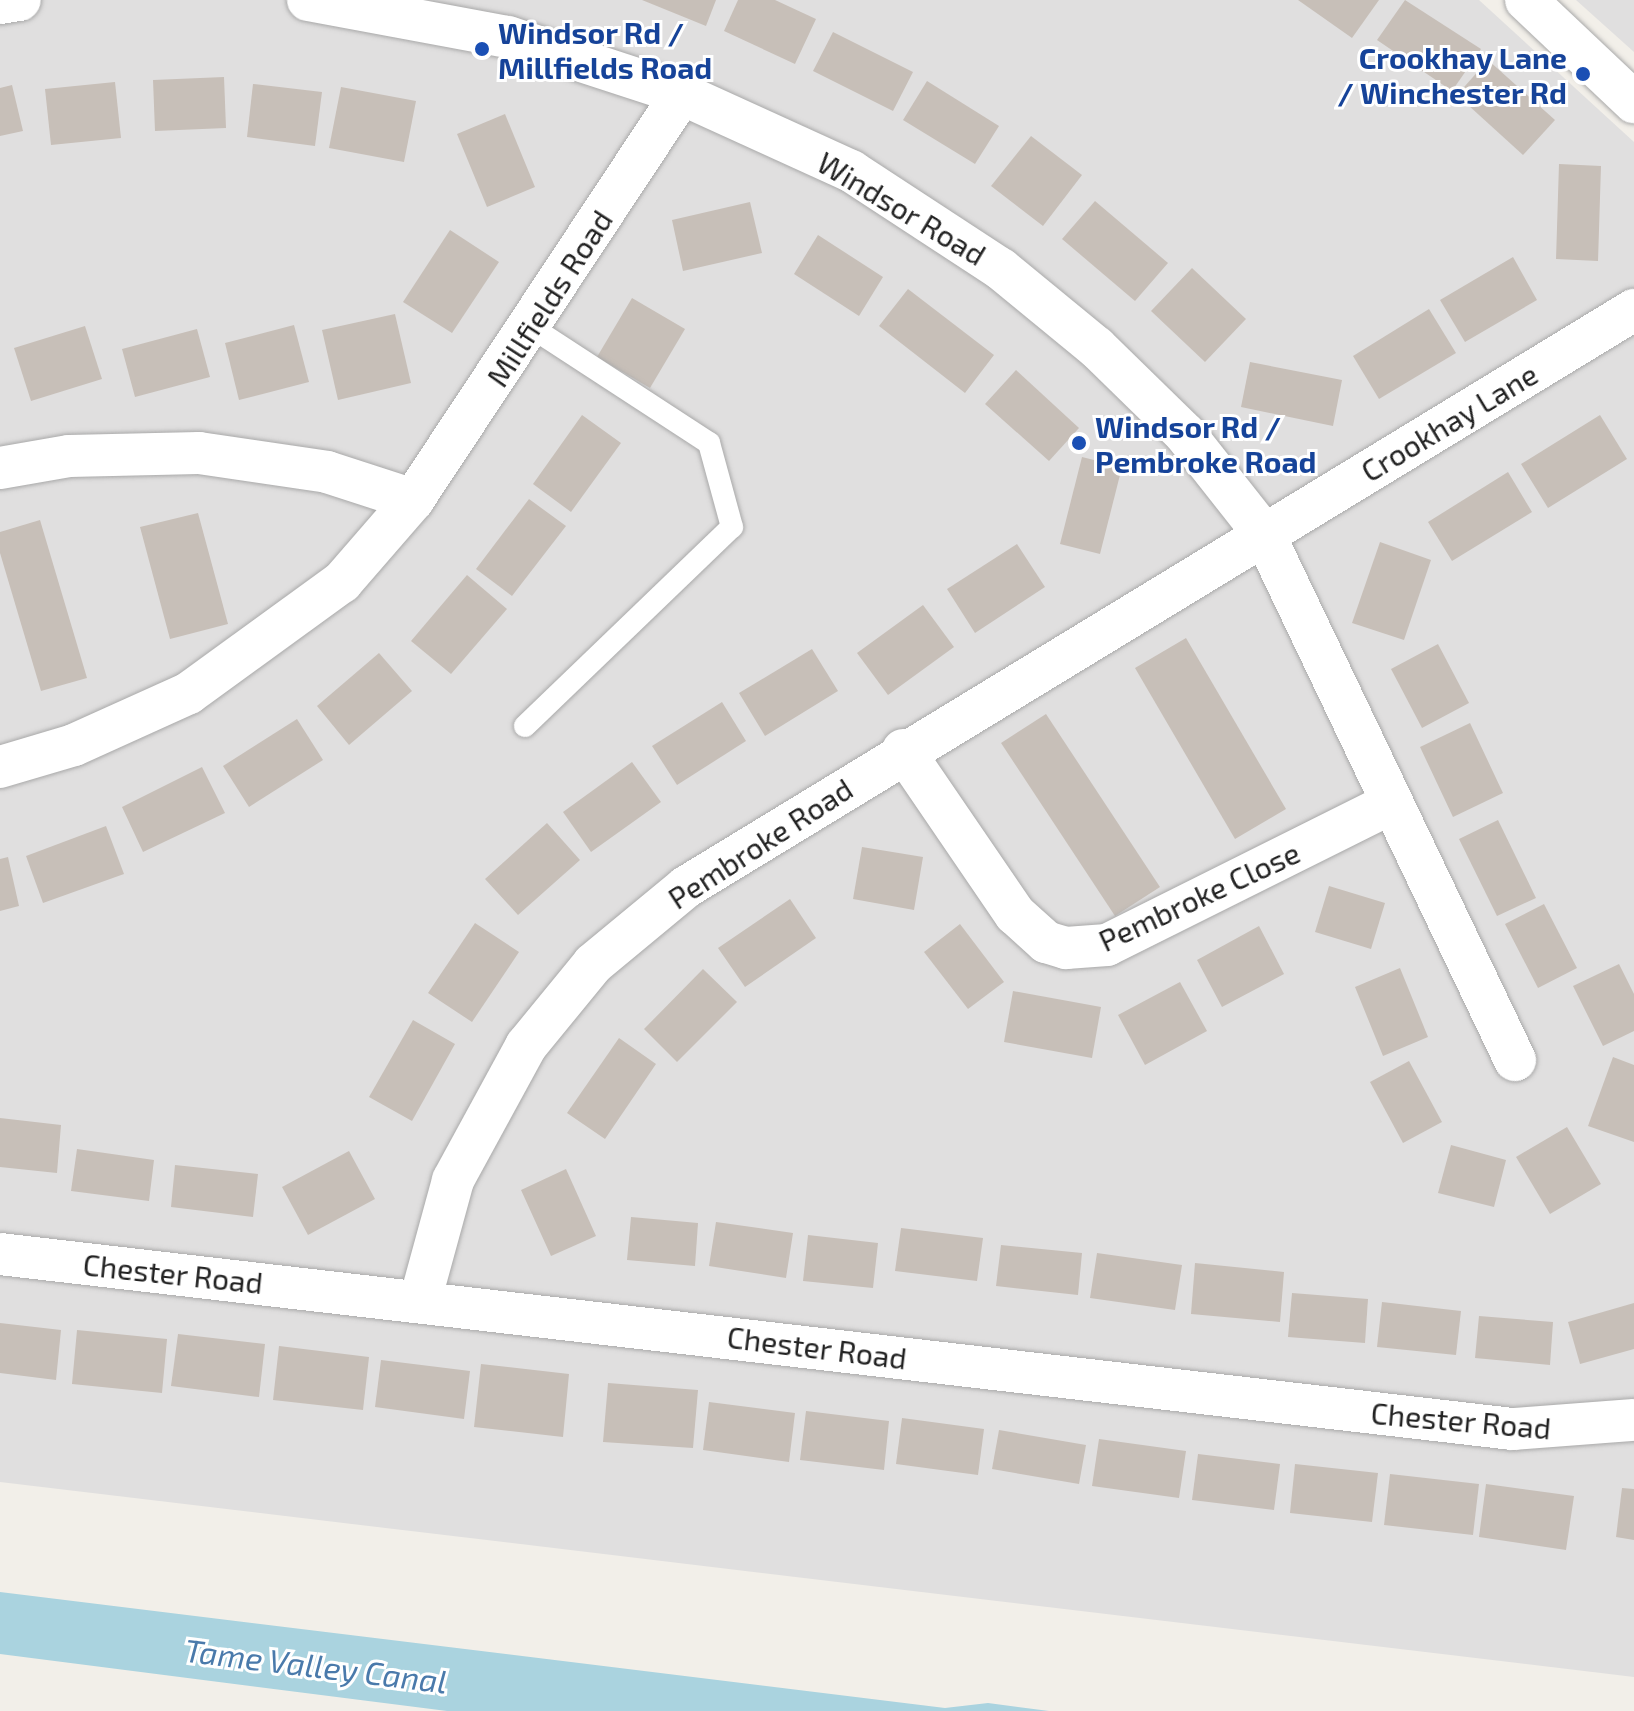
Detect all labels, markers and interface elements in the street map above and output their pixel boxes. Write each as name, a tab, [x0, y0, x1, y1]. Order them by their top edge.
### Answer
place label: Windsor Rd / Millfields Road	[498, 14, 712, 84]
place label: Crookhay Lane / Winchester Rd	[1336, 39, 1567, 110]
marker: Windsor Rd / Millfields Road	[473, 40, 491, 58]
marker: Crookhay Lane / Winchester Rd	[1574, 65, 1592, 83]
street label: Windsor Road	[811, 143, 993, 273]
street label: Millfields Road	[479, 203, 619, 393]
street label: Crookhay Lane	[1354, 355, 1544, 489]
place label: Windsor Rd / Pembroke Road	[1095, 408, 1316, 478]
marker: Windsor Rd / Pembroke Road	[1070, 434, 1088, 452]
street label: Pembroke Road	[661, 770, 859, 916]
street label: Pembroke Close	[1093, 834, 1305, 958]
street label: Chester Road	[81, 1246, 265, 1300]
street label: Chester Road	[725, 1318, 909, 1376]
street label: Chester Road	[1369, 1394, 1553, 1446]
water label: Tame Valley Canal	[182, 1630, 450, 1700]

